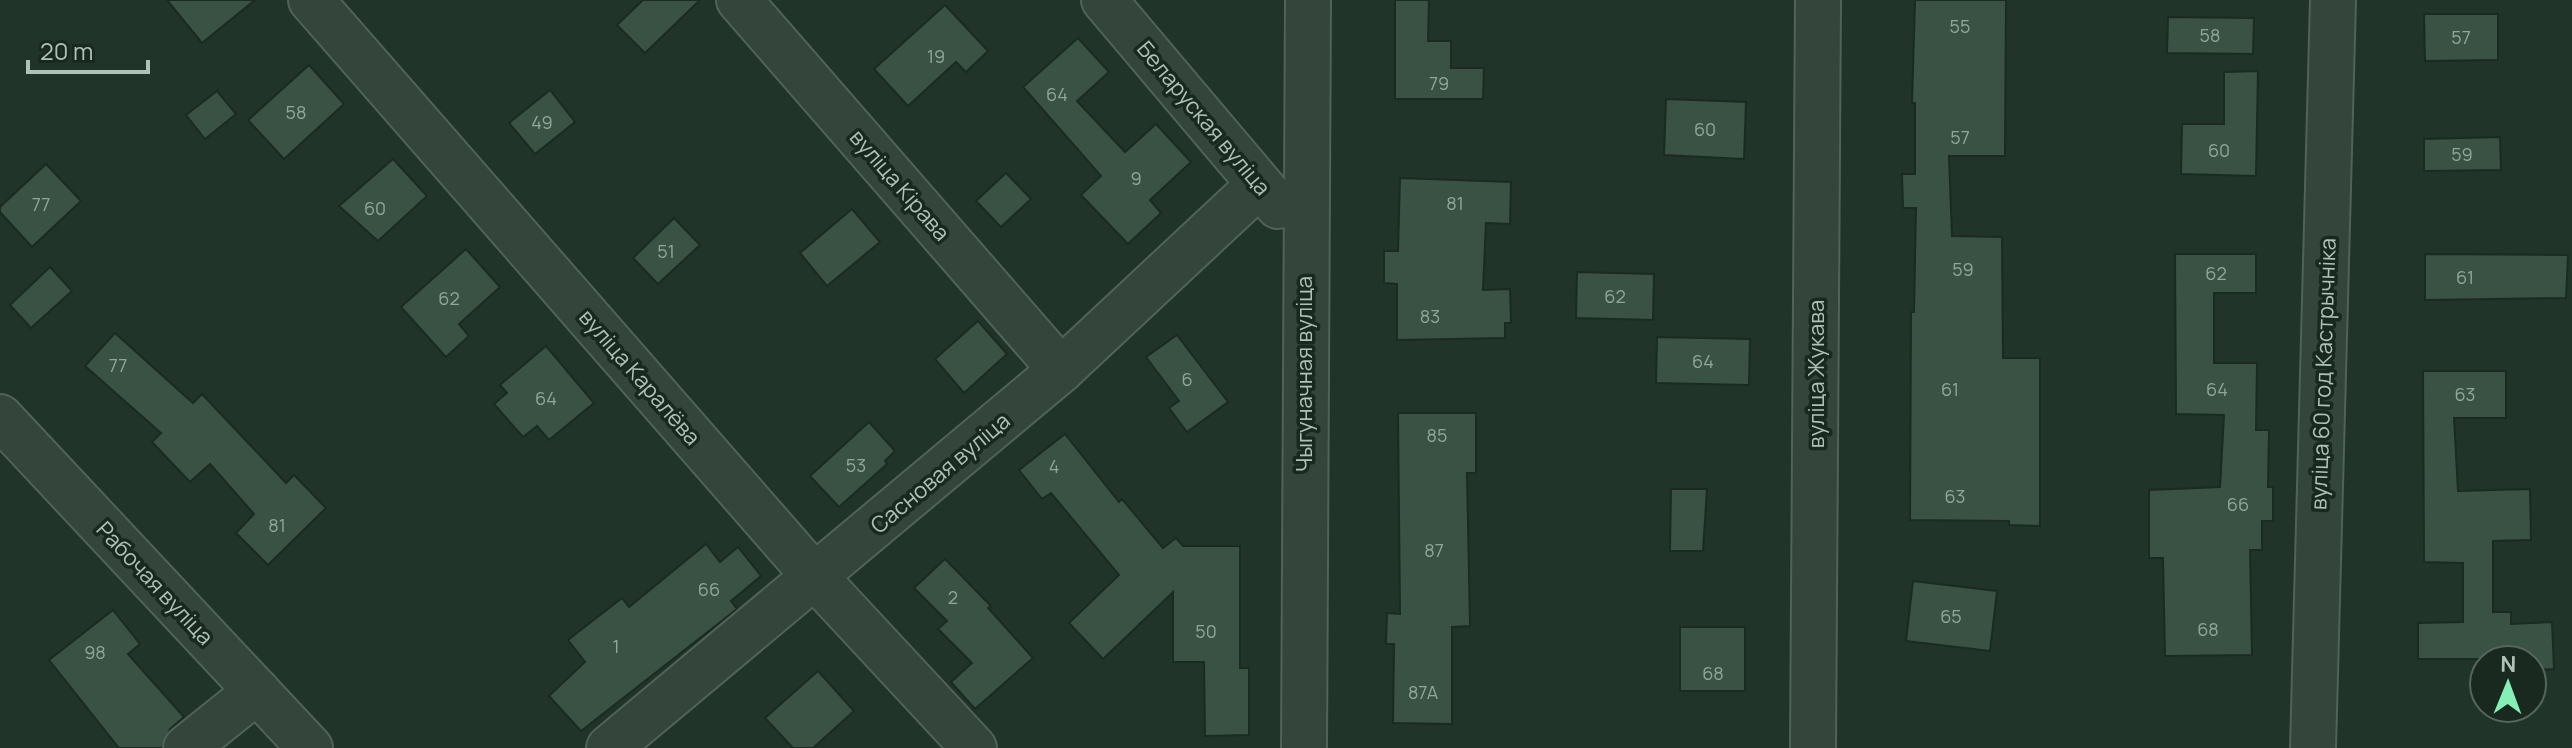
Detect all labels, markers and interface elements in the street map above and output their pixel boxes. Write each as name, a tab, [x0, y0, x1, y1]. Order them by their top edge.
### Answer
house number: 55	[1950, 14, 1970, 38]
house number: 58	[2200, 23, 2220, 47]
scale bar	[28, 24, 148, 74]
house number: 57	[2451, 25, 2471, 49]
text: 20 m	[40, 34, 93, 67]
street label: Беларуская вуліца	[1130, 34, 1278, 202]
house number: 19	[927, 44, 945, 68]
house number: 79	[1429, 71, 1449, 95]
house number: 64	[1046, 82, 1068, 106]
house number: 58	[286, 100, 306, 124]
house number: 49	[531, 110, 553, 134]
house number: 60	[1694, 117, 1716, 141]
street label: вуліца Кірава	[843, 123, 957, 247]
house number: 57	[1950, 125, 1970, 149]
house number: 60	[2208, 138, 2230, 162]
house number: 59	[2451, 142, 2473, 166]
house number: 9	[1130, 166, 1142, 190]
house number: 81	[1446, 191, 1464, 215]
house number: 77	[32, 192, 50, 216]
house number: 60	[364, 196, 386, 220]
street label: вуліца 60 год Кастрычніка	[2303, 237, 2343, 511]
house number: 51	[657, 239, 675, 263]
house number: 59	[1952, 257, 1974, 281]
house number: 62	[2205, 261, 2227, 285]
house number: 61	[2456, 265, 2474, 289]
street label: Чыгуначная вуліца	[1289, 276, 1319, 472]
house number: 62	[1604, 284, 1626, 308]
house number: 62	[438, 286, 460, 310]
street label: вуліца Жукава	[1801, 300, 1831, 448]
street label: вуліца Каралёва	[573, 303, 707, 451]
house number: 83	[1420, 304, 1440, 328]
house number: 64	[1692, 349, 1714, 373]
house number: 77	[109, 353, 127, 377]
house number: 6	[1181, 367, 1193, 391]
house number: 61	[1941, 377, 1959, 401]
house number: 64	[2206, 377, 2228, 401]
house number: 63	[2454, 382, 2476, 406]
house number: 64	[535, 386, 557, 410]
street label: Сасновая вуліца	[864, 406, 1016, 540]
house number: 85	[1427, 423, 1447, 447]
house number: 53	[846, 453, 866, 477]
house number: 4	[1049, 454, 1059, 478]
house number: 63	[1944, 484, 1966, 508]
house number: 66	[2227, 492, 2249, 516]
house number: 81	[268, 513, 286, 537]
street label: Рабочая вуліца	[90, 515, 220, 651]
house number: 87	[1424, 538, 1444, 562]
house number: 66	[698, 577, 720, 601]
house number: 2	[948, 585, 958, 609]
house number: 65	[1940, 604, 1962, 628]
house number: 68	[2197, 617, 2219, 641]
house number: 50	[1195, 619, 1217, 643]
house number: 1	[612, 634, 620, 658]
house number: 98	[84, 640, 106, 664]
north arrow	[2468, 644, 2548, 724]
text: N	[2500, 649, 2517, 679]
house number: 68	[1702, 661, 1724, 685]
house number: 87А	[1408, 680, 1439, 704]

